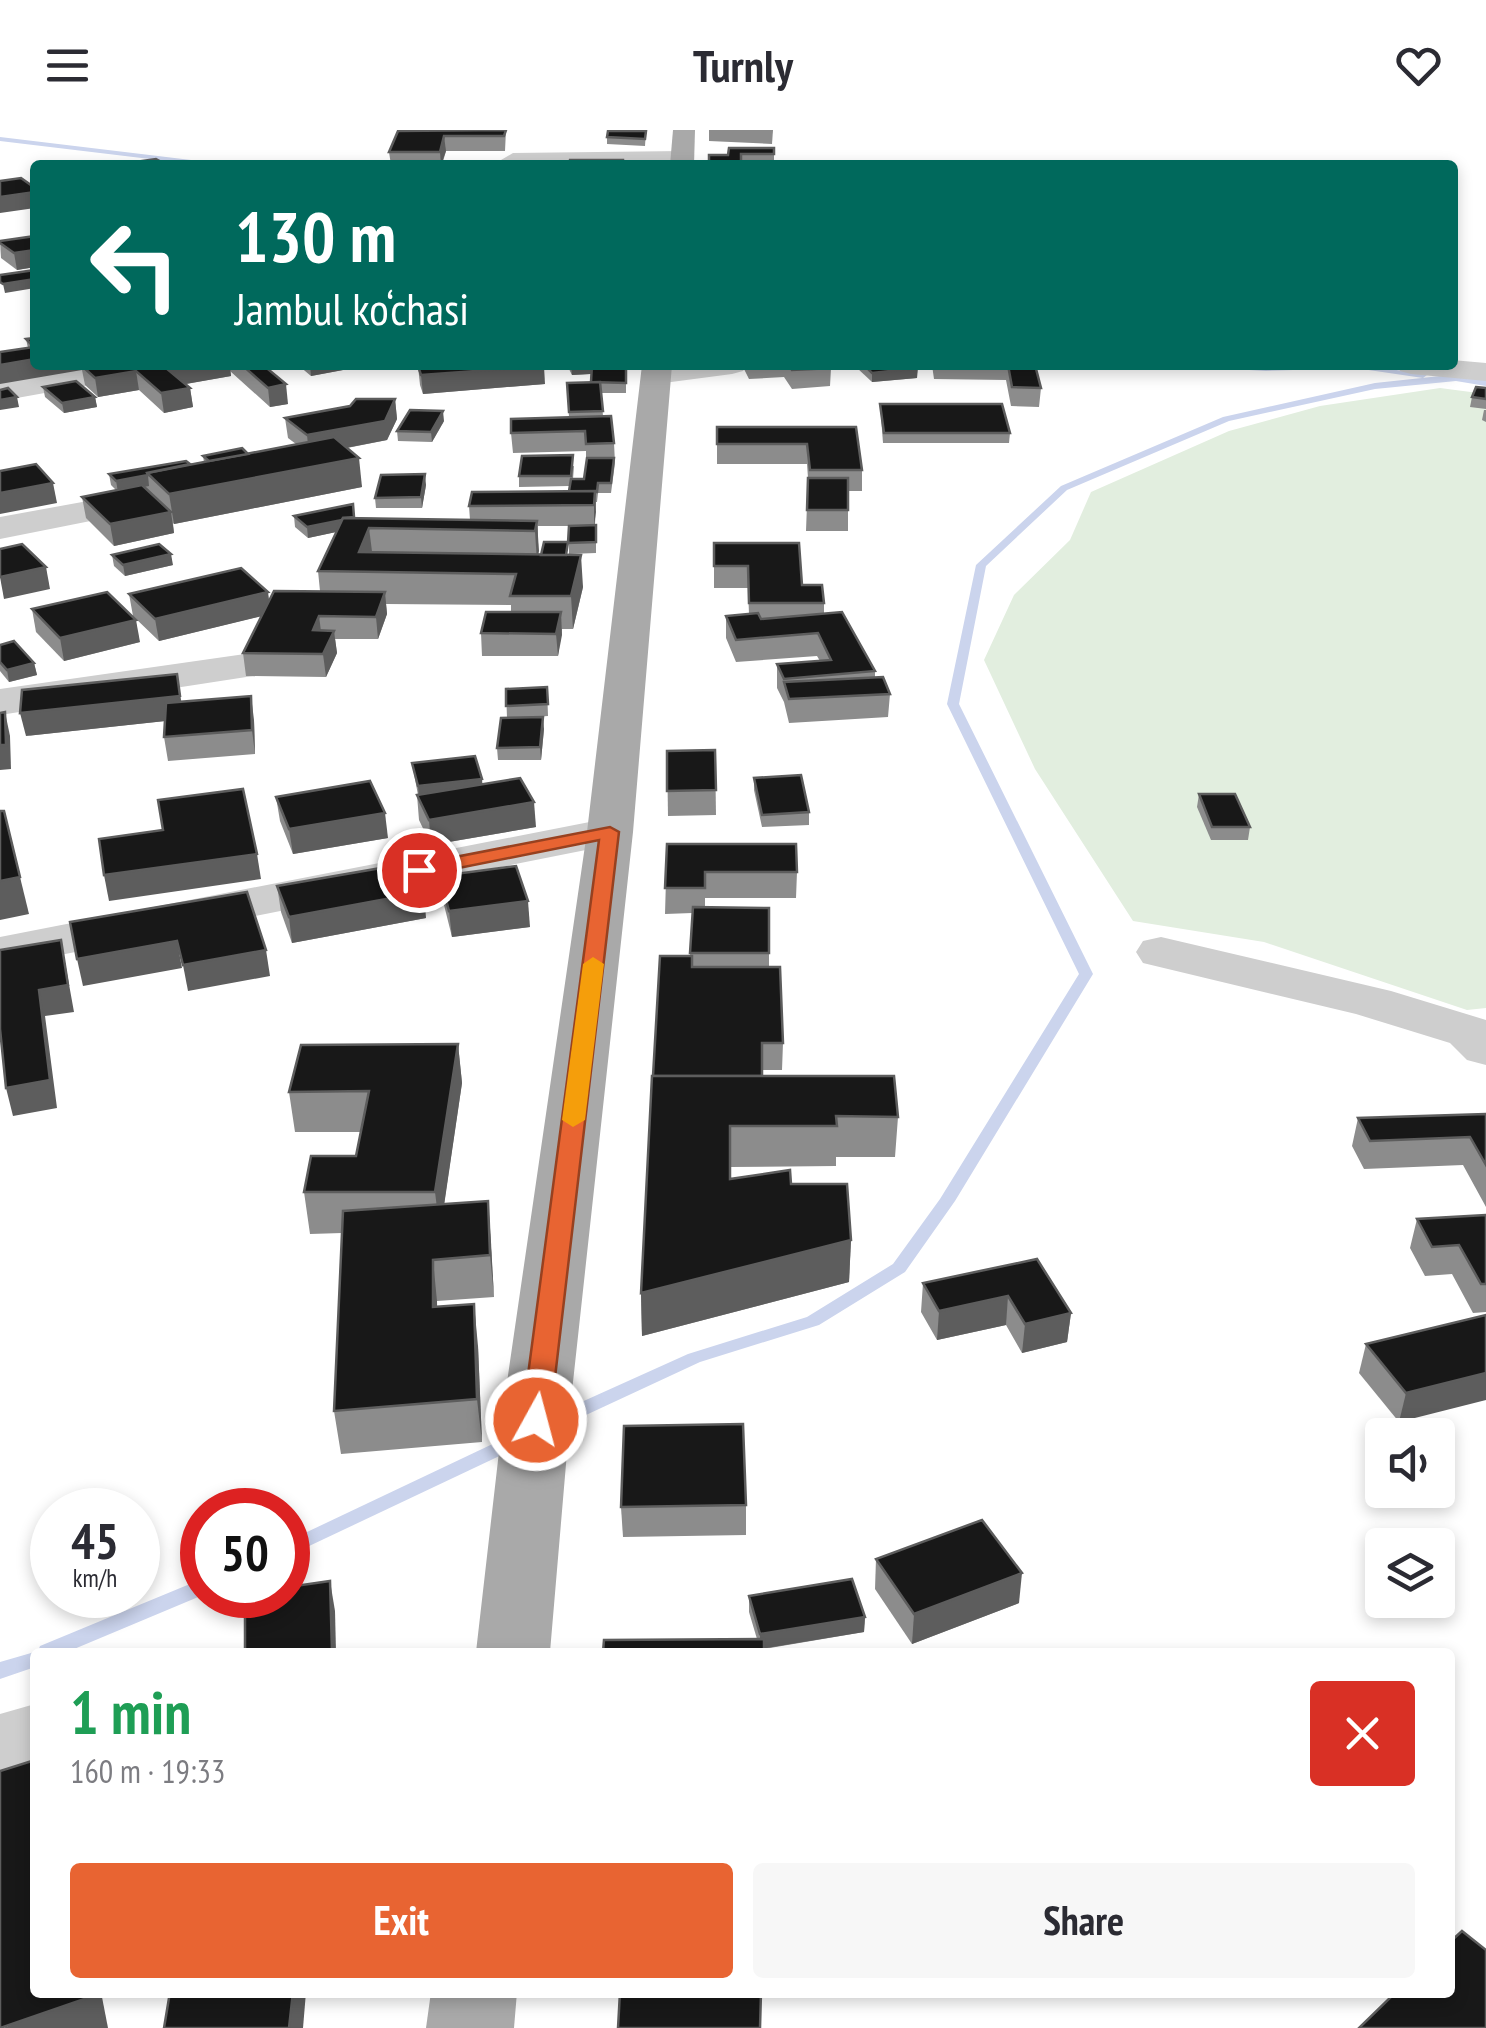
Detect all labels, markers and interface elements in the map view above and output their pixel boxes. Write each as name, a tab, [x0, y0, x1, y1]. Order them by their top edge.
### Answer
text: Turnly	[693, 36, 793, 94]
icon: menu	[40, 38, 95, 93]
icon: heart	[1391, 38, 1446, 93]
text: 130 m	[235, 191, 396, 281]
icon: left	[70, 200, 200, 330]
text: Jambul ko‘chasi	[235, 279, 469, 337]
pin	[377, 828, 462, 913]
icon: arrive	[392, 843, 447, 898]
position arrow	[484, 1368, 588, 1472]
map controls	[1365, 1418, 1455, 1618]
button: sound	[1365, 1418, 1455, 1508]
speed limit sign: 50	[180, 1488, 310, 1618]
text: 45	[71, 1508, 119, 1573]
button: layers	[1365, 1528, 1455, 1618]
text: km/h	[73, 1562, 117, 1594]
text: 1 min	[70, 1673, 191, 1751]
button: close	[1310, 1681, 1415, 1786]
text: 160 m · 19:33	[70, 1750, 225, 1792]
button: Exit	[70, 1863, 733, 1978]
button: Share	[753, 1863, 1415, 1978]

